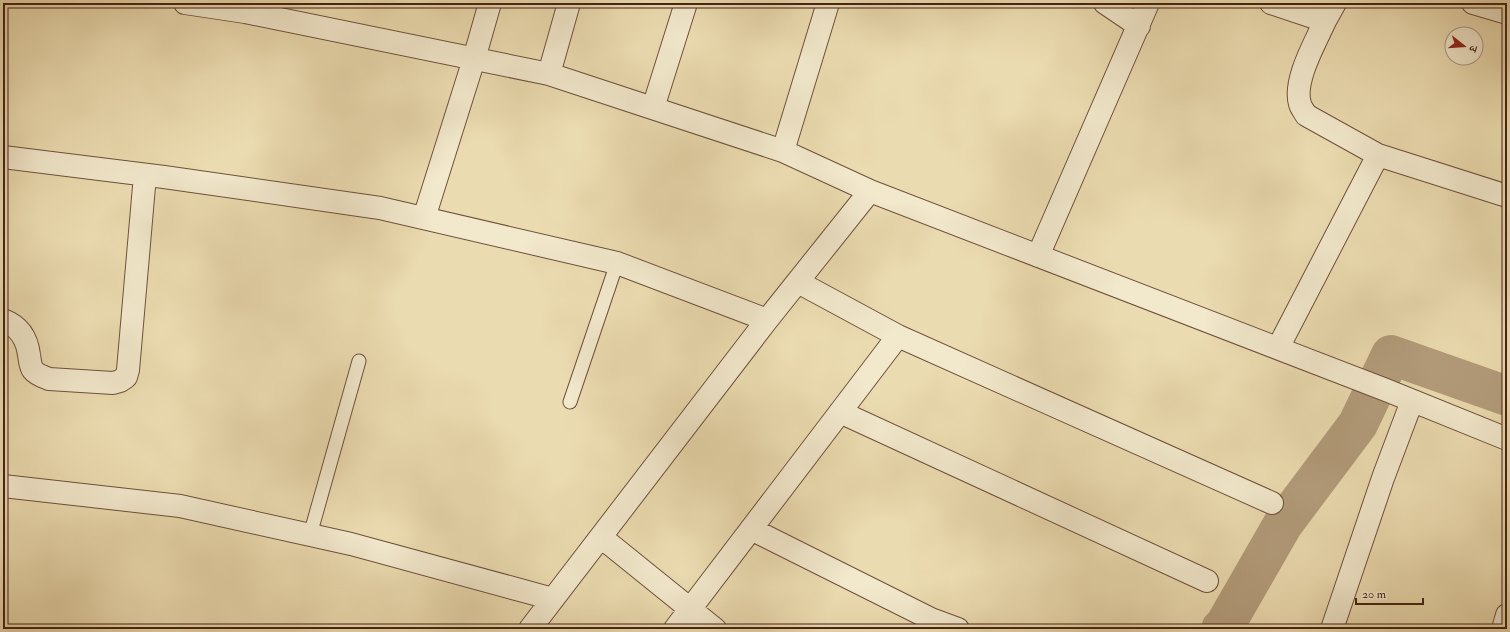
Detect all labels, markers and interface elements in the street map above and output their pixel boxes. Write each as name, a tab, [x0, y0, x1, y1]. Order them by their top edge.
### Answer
north arrow	[1444, 26, 1484, 66]
text: उ	[1466, 43, 1480, 55]
scale bar	[1356, 580, 1423, 606]
text: 20 m	[1362, 587, 1387, 602]

